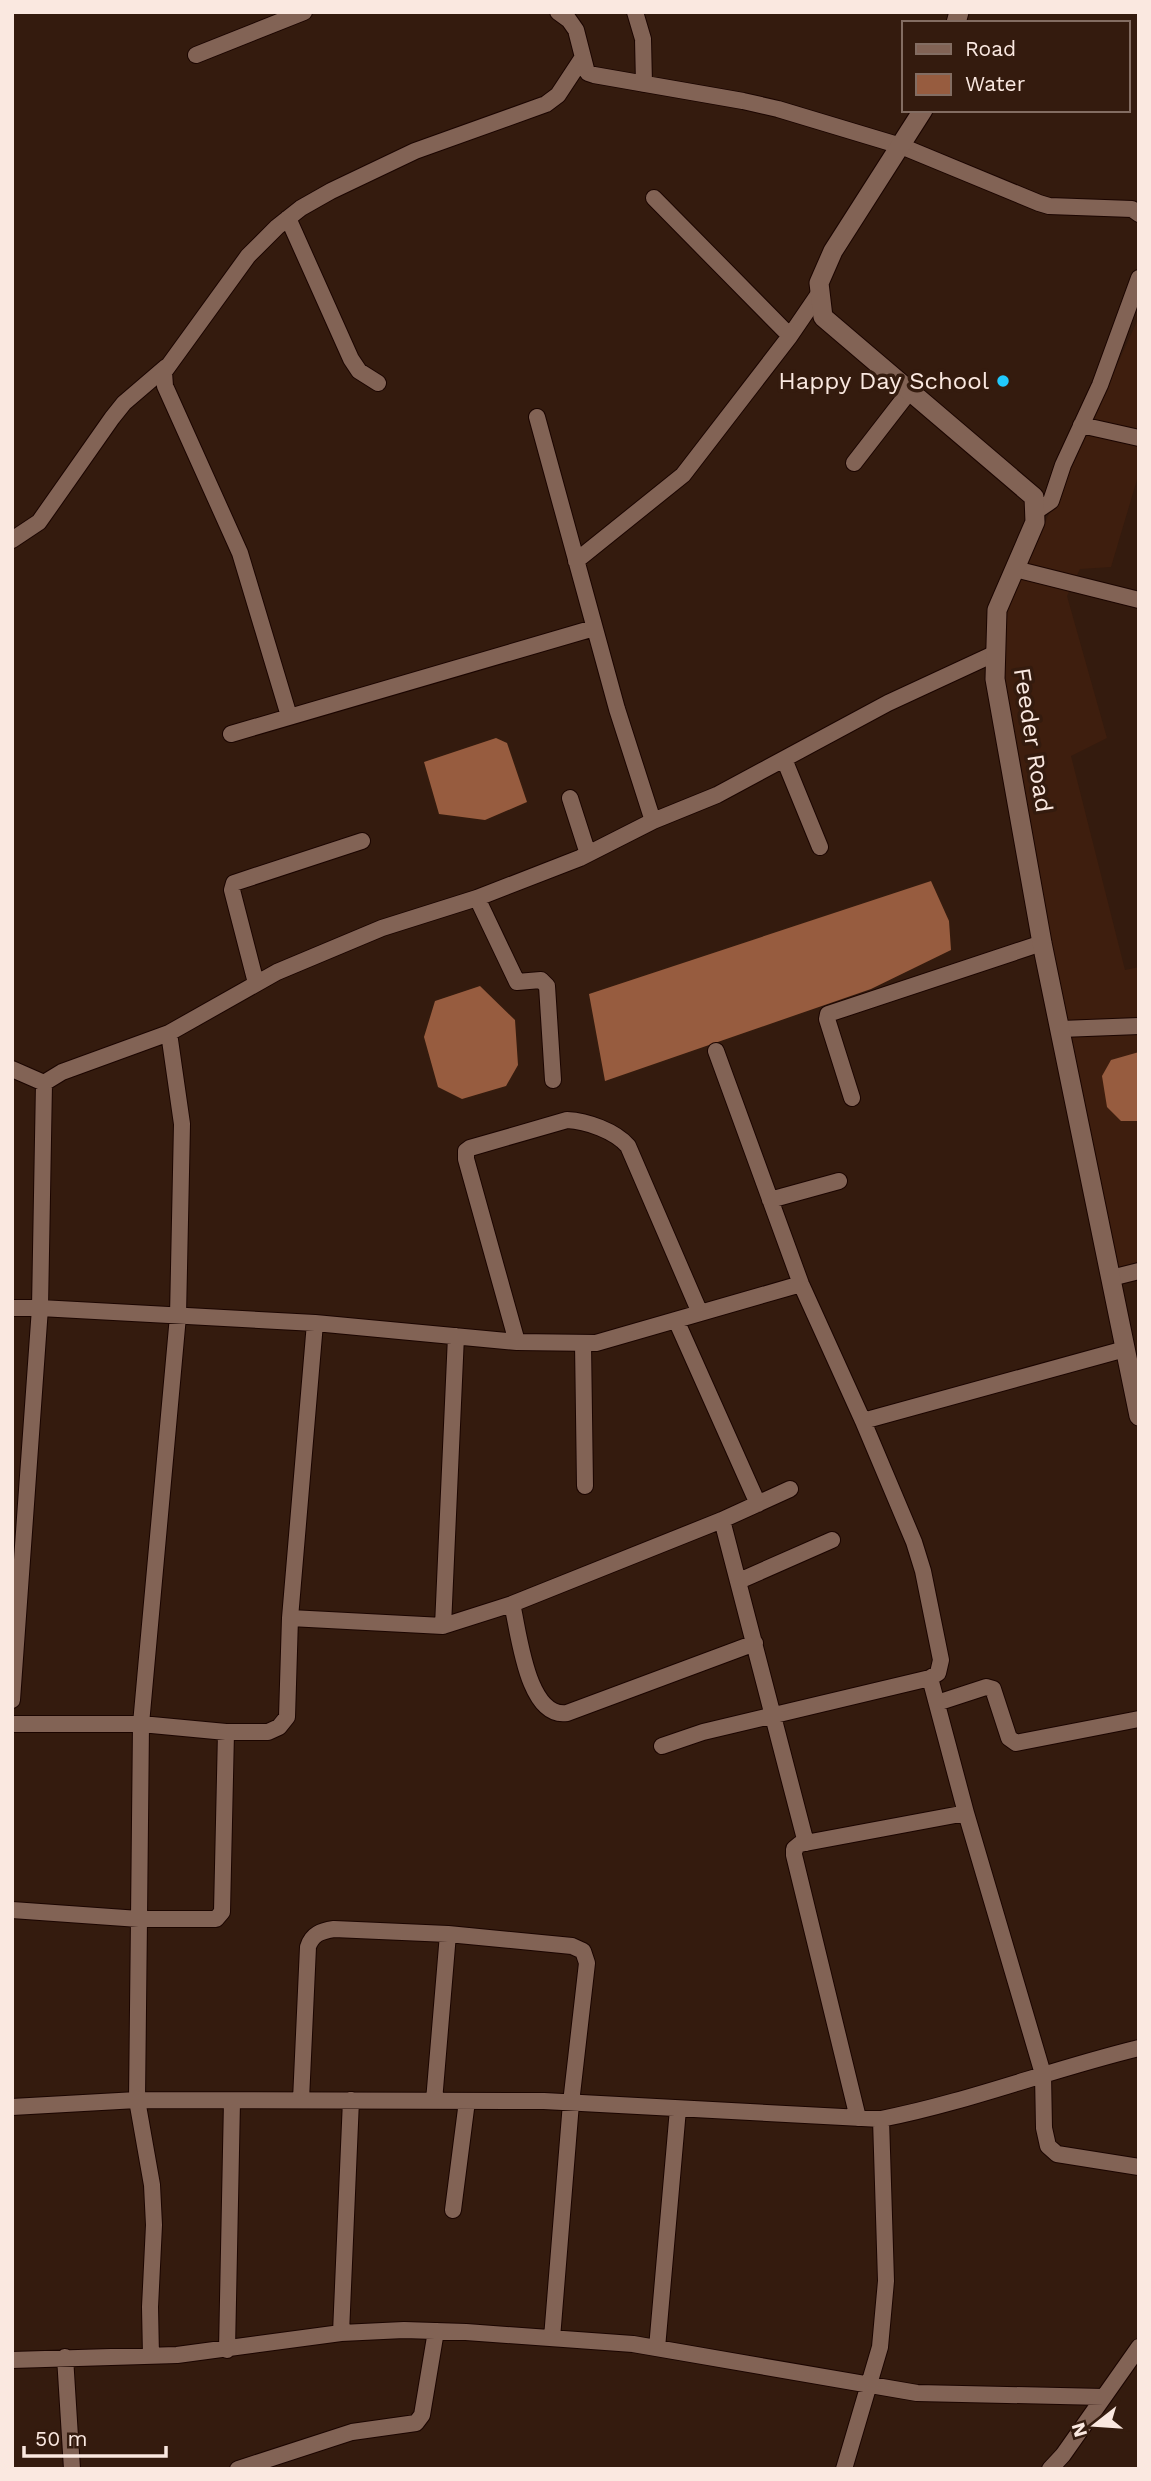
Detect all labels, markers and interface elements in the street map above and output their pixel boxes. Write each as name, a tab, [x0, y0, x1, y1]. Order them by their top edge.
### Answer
legend	[902, 21, 1130, 112]
text: Road	[965, 36, 1016, 61]
text: Water	[965, 71, 1026, 96]
place label: Happy Day School	[778, 367, 990, 395]
marker: Happy Day School	[995, 373, 1011, 389]
street label: Feeder Road	[1008, 666, 1058, 814]
north arrow	[1060, 2390, 1130, 2460]
scale bar	[24, 2414, 166, 2458]
text: N	[1066, 2420, 1092, 2440]
text: 50 m	[35, 2426, 87, 2451]

